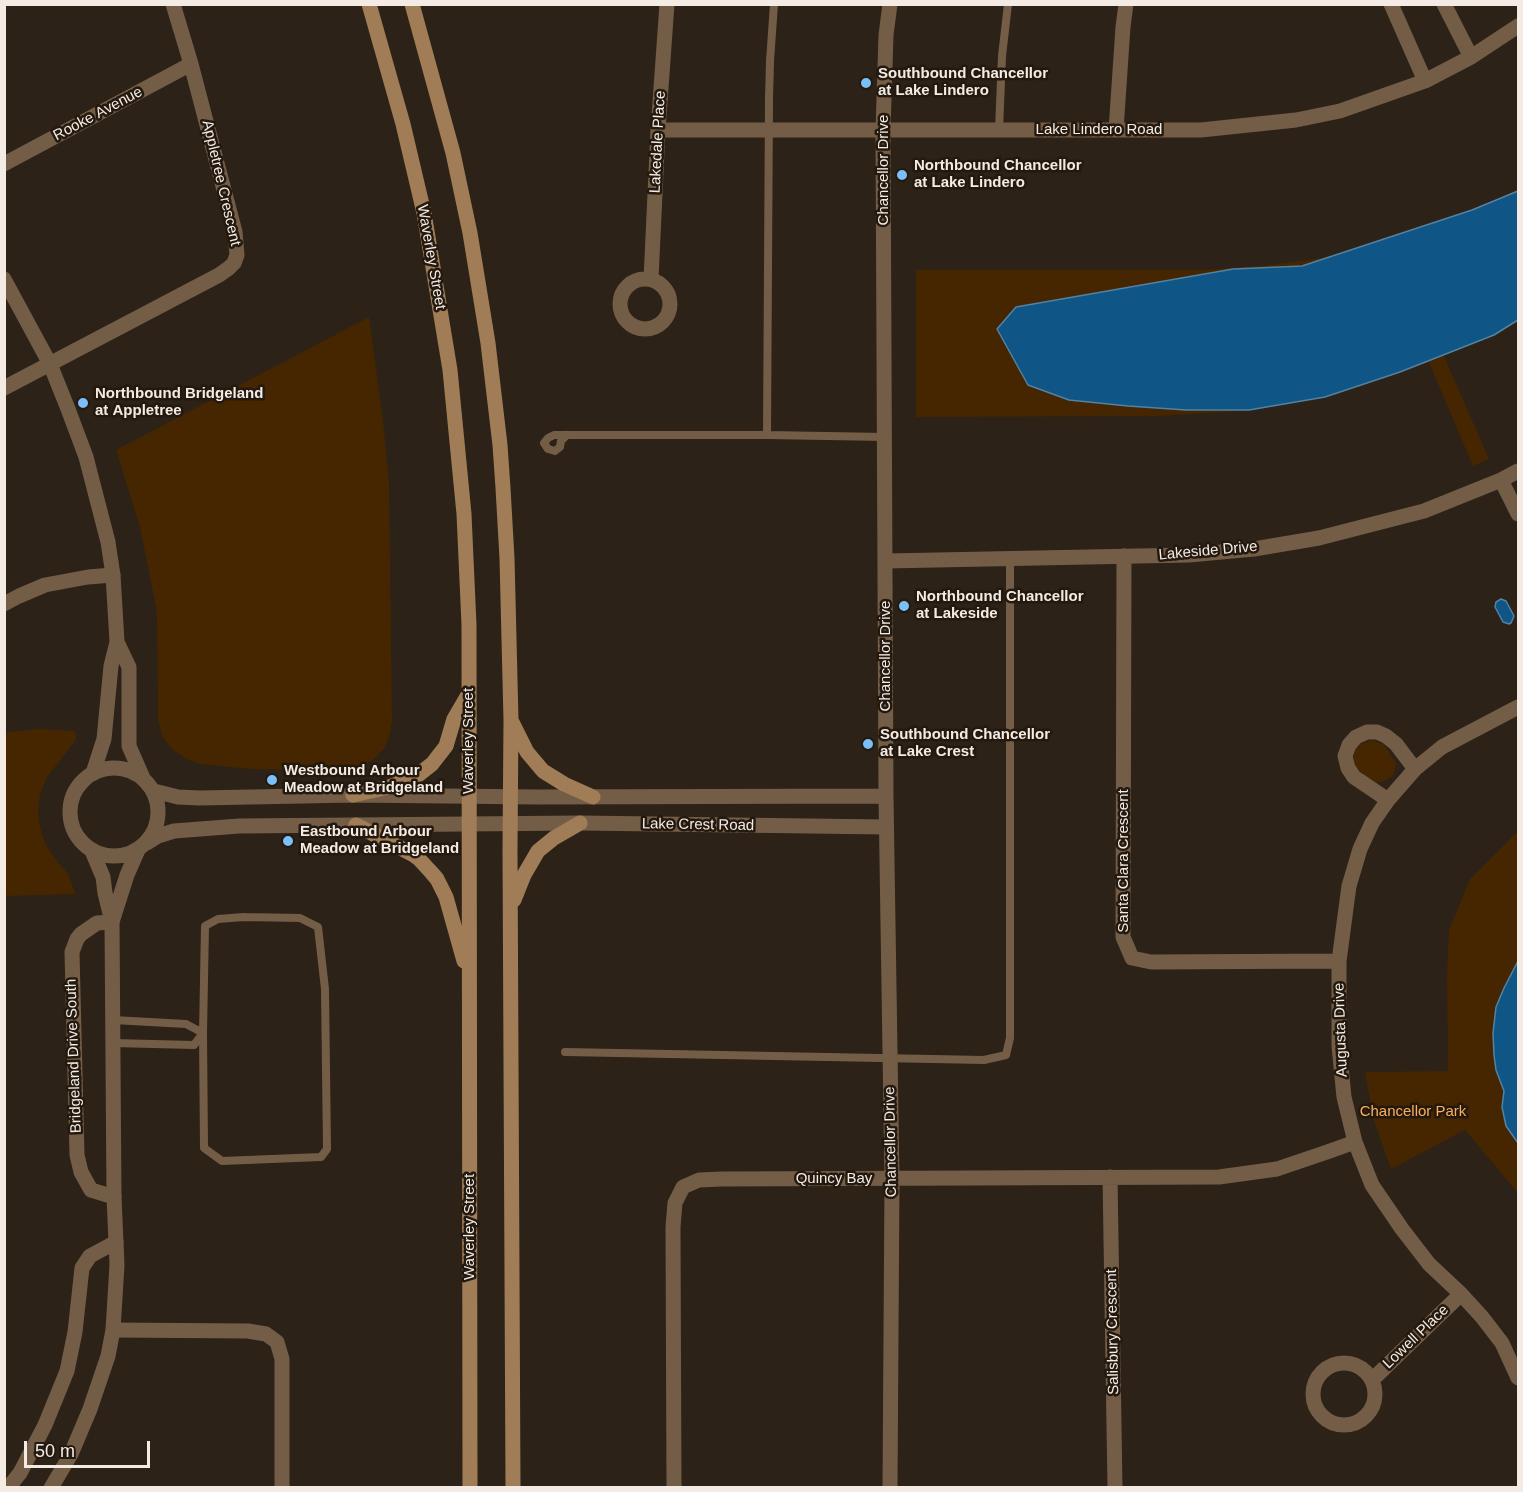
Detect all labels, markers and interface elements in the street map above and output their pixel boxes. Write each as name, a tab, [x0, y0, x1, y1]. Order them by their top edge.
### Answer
place label: Southbound Chancellor at Lake Lindero	[878, 65, 1048, 100]
marker: Southbound Chancellor at Lake Lindero	[859, 76, 873, 90]
street label: Rooke Avenue	[50, 83, 146, 145]
street label: Lakedale Place	[646, 90, 670, 194]
street label: Chancellor Drive	[875, 115, 893, 225]
street label: Appletree Crescent	[198, 118, 244, 248]
street label: Lake Lindero Road	[1036, 121, 1162, 139]
place label: Northbound Chancellor at Lake Lindero	[914, 157, 1081, 192]
marker: Northbound Chancellor at Lake Lindero	[895, 168, 909, 182]
street label: Waverley Street	[413, 203, 449, 311]
place label: Northbound Bridgeland at Appletree	[95, 385, 263, 420]
marker: Northbound Bridgeland at Appletree	[76, 396, 90, 410]
street label: Lakeside Drive	[1158, 538, 1258, 564]
place label: Northbound Chancellor at Lakeside	[916, 588, 1083, 623]
marker: Northbound Chancellor at Lakeside	[897, 599, 911, 613]
street label: Chancellor Drive	[877, 601, 895, 711]
street label: Waverley Street	[460, 688, 478, 794]
place label: Southbound Chancellor at Lake Crest	[880, 726, 1050, 761]
marker: Southbound Chancellor at Lake Crest	[861, 737, 875, 751]
place label: Westbound Arbour Meadow at Bridgeland	[284, 762, 443, 797]
marker: Westbound Arbour Meadow at Bridgeland	[265, 773, 279, 787]
street label: Santa Clara Crescent	[1115, 789, 1133, 933]
street label: Lake Crest Road	[642, 815, 754, 835]
place label: Eastbound Arbour Meadow at Bridgeland	[300, 823, 459, 858]
marker: Eastbound Arbour Meadow at Bridgeland	[281, 834, 295, 848]
street label: Bridgeland Drive South	[62, 979, 86, 1133]
street label: Augusta Drive	[1330, 983, 1352, 1077]
street label: Chancellor Drive	[881, 1086, 901, 1198]
park label: Chancellor Park	[1360, 1103, 1466, 1121]
street label: Quincy Bay	[796, 1170, 872, 1188]
street label: Waverley Street	[461, 1174, 479, 1280]
street label: Salisbury Crescent	[1103, 1269, 1123, 1395]
street label: Lowell Place	[1379, 1301, 1453, 1373]
scale bar	[27, 1429, 153, 1467]
text: 50 m	[35, 1441, 75, 1461]

